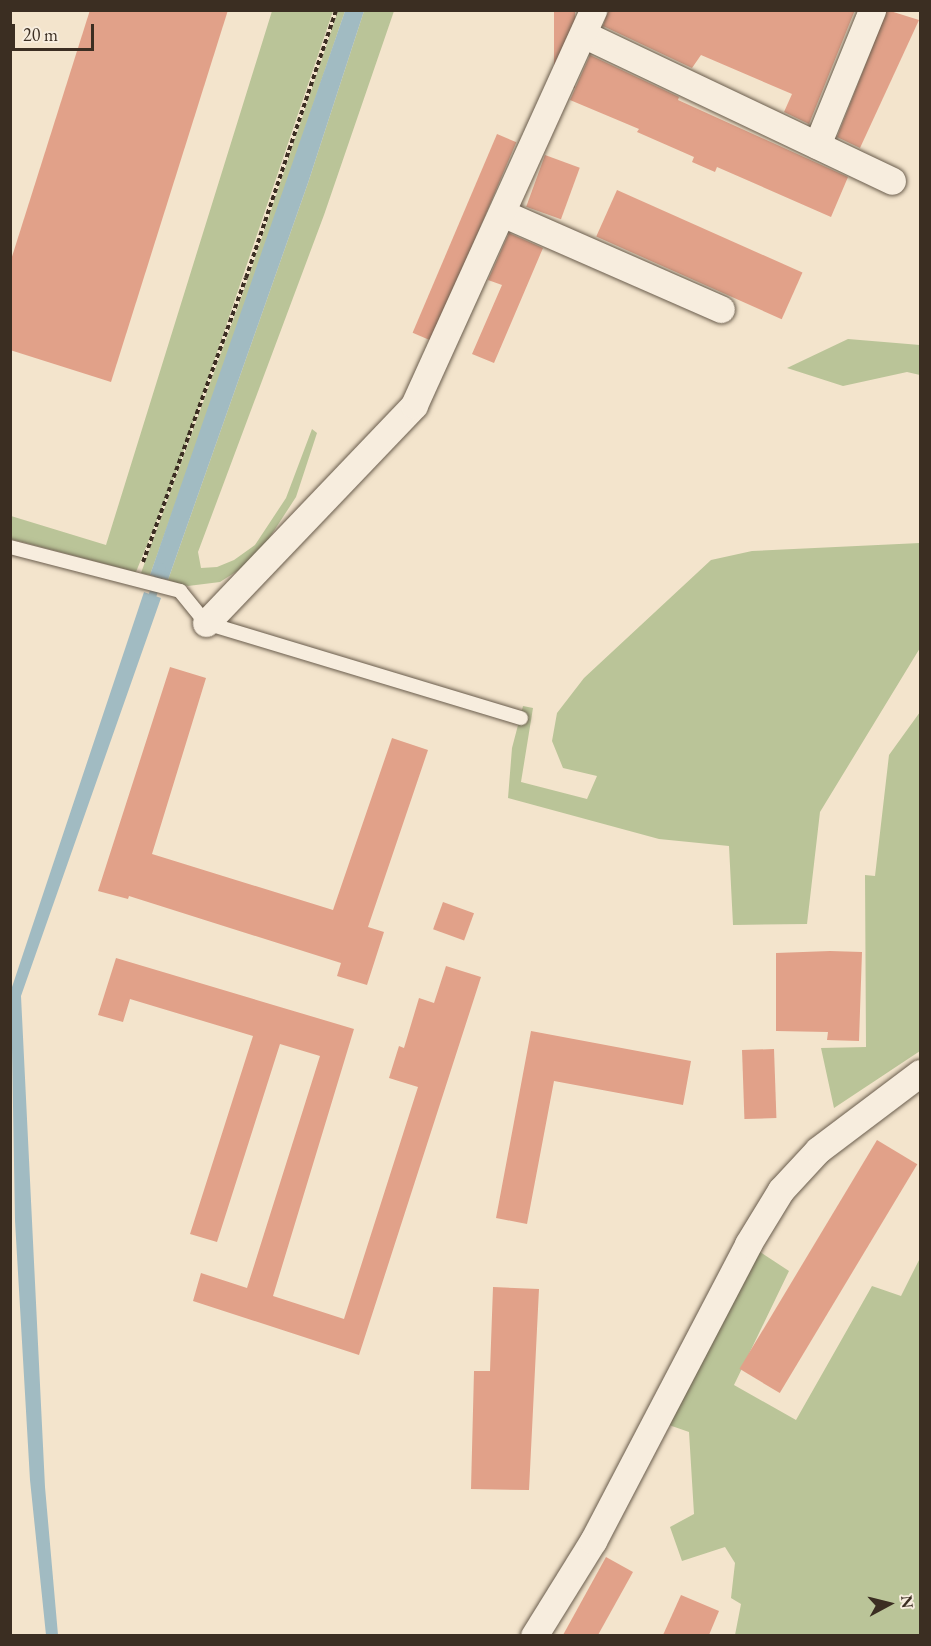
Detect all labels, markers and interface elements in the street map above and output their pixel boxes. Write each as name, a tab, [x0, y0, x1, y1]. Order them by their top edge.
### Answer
scale bar	[15, 12, 98, 50]
text: 20 m	[23, 23, 58, 46]
north arrow	[859, 1574, 919, 1634]
text: N	[896, 1594, 919, 1609]

